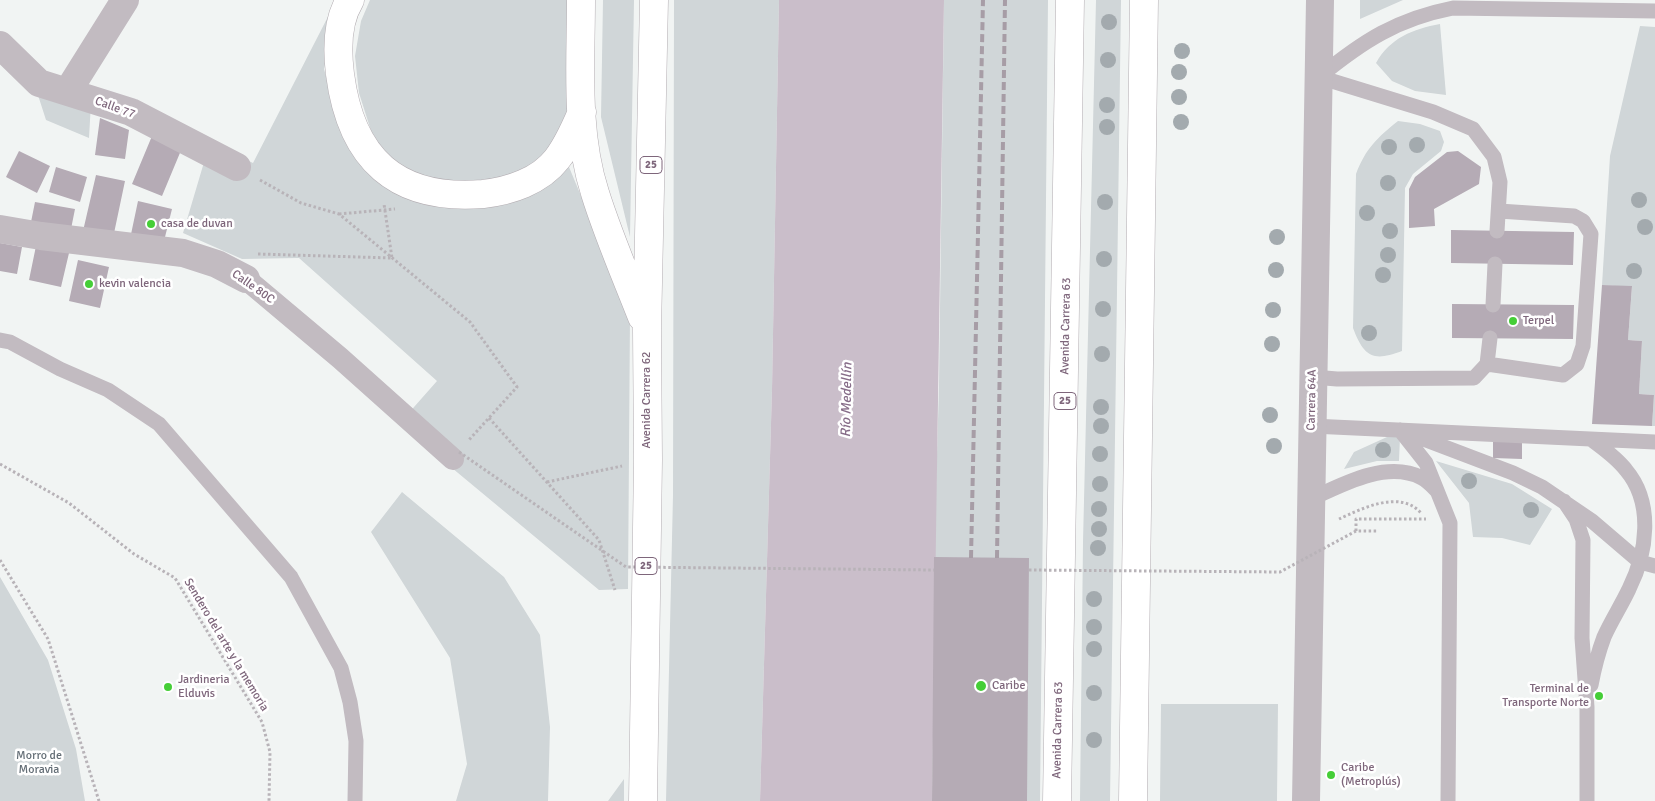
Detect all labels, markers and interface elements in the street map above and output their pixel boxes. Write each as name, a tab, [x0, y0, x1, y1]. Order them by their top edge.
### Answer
street label: Calle 77	[93, 94, 137, 122]
road number: 25	[640, 156, 662, 174]
place label: casa de duvan	[161, 217, 233, 231]
marker: casa de duvan	[145, 218, 157, 230]
street label: Calle 80C	[229, 267, 277, 307]
place label: kevin valencia	[99, 277, 171, 291]
street label: Avenida Carrera 63	[1058, 277, 1074, 375]
marker: kevin valencia	[83, 278, 95, 290]
place label: Terpel	[1523, 314, 1554, 328]
marker: Terpel	[1507, 315, 1519, 327]
street label: Avenida Carrera 62	[640, 351, 654, 449]
water label: Río Medellín	[838, 362, 856, 438]
street label: Carrera 64A	[1304, 369, 1320, 431]
road number: 25	[1054, 392, 1076, 410]
road number: 25	[635, 558, 657, 574]
street label: Sendero del arte y la memoria	[181, 576, 271, 714]
place label: Jardineria Elduvis	[178, 673, 230, 701]
marker: Caribe	[974, 679, 988, 693]
place label: Caribe	[992, 679, 1025, 693]
marker: Jardineria Elduvis	[162, 681, 174, 693]
street label: Avenida Carrera 63	[1050, 681, 1066, 779]
place label: Terminal de Transporte Norte	[1502, 682, 1589, 710]
marker: Terminal de Transporte Norte	[1593, 690, 1605, 702]
park label: Morro de Moravia	[16, 749, 62, 777]
place label: Caribe (Metroplús)	[1341, 761, 1401, 789]
marker: Caribe (Metroplús)	[1325, 769, 1337, 781]

